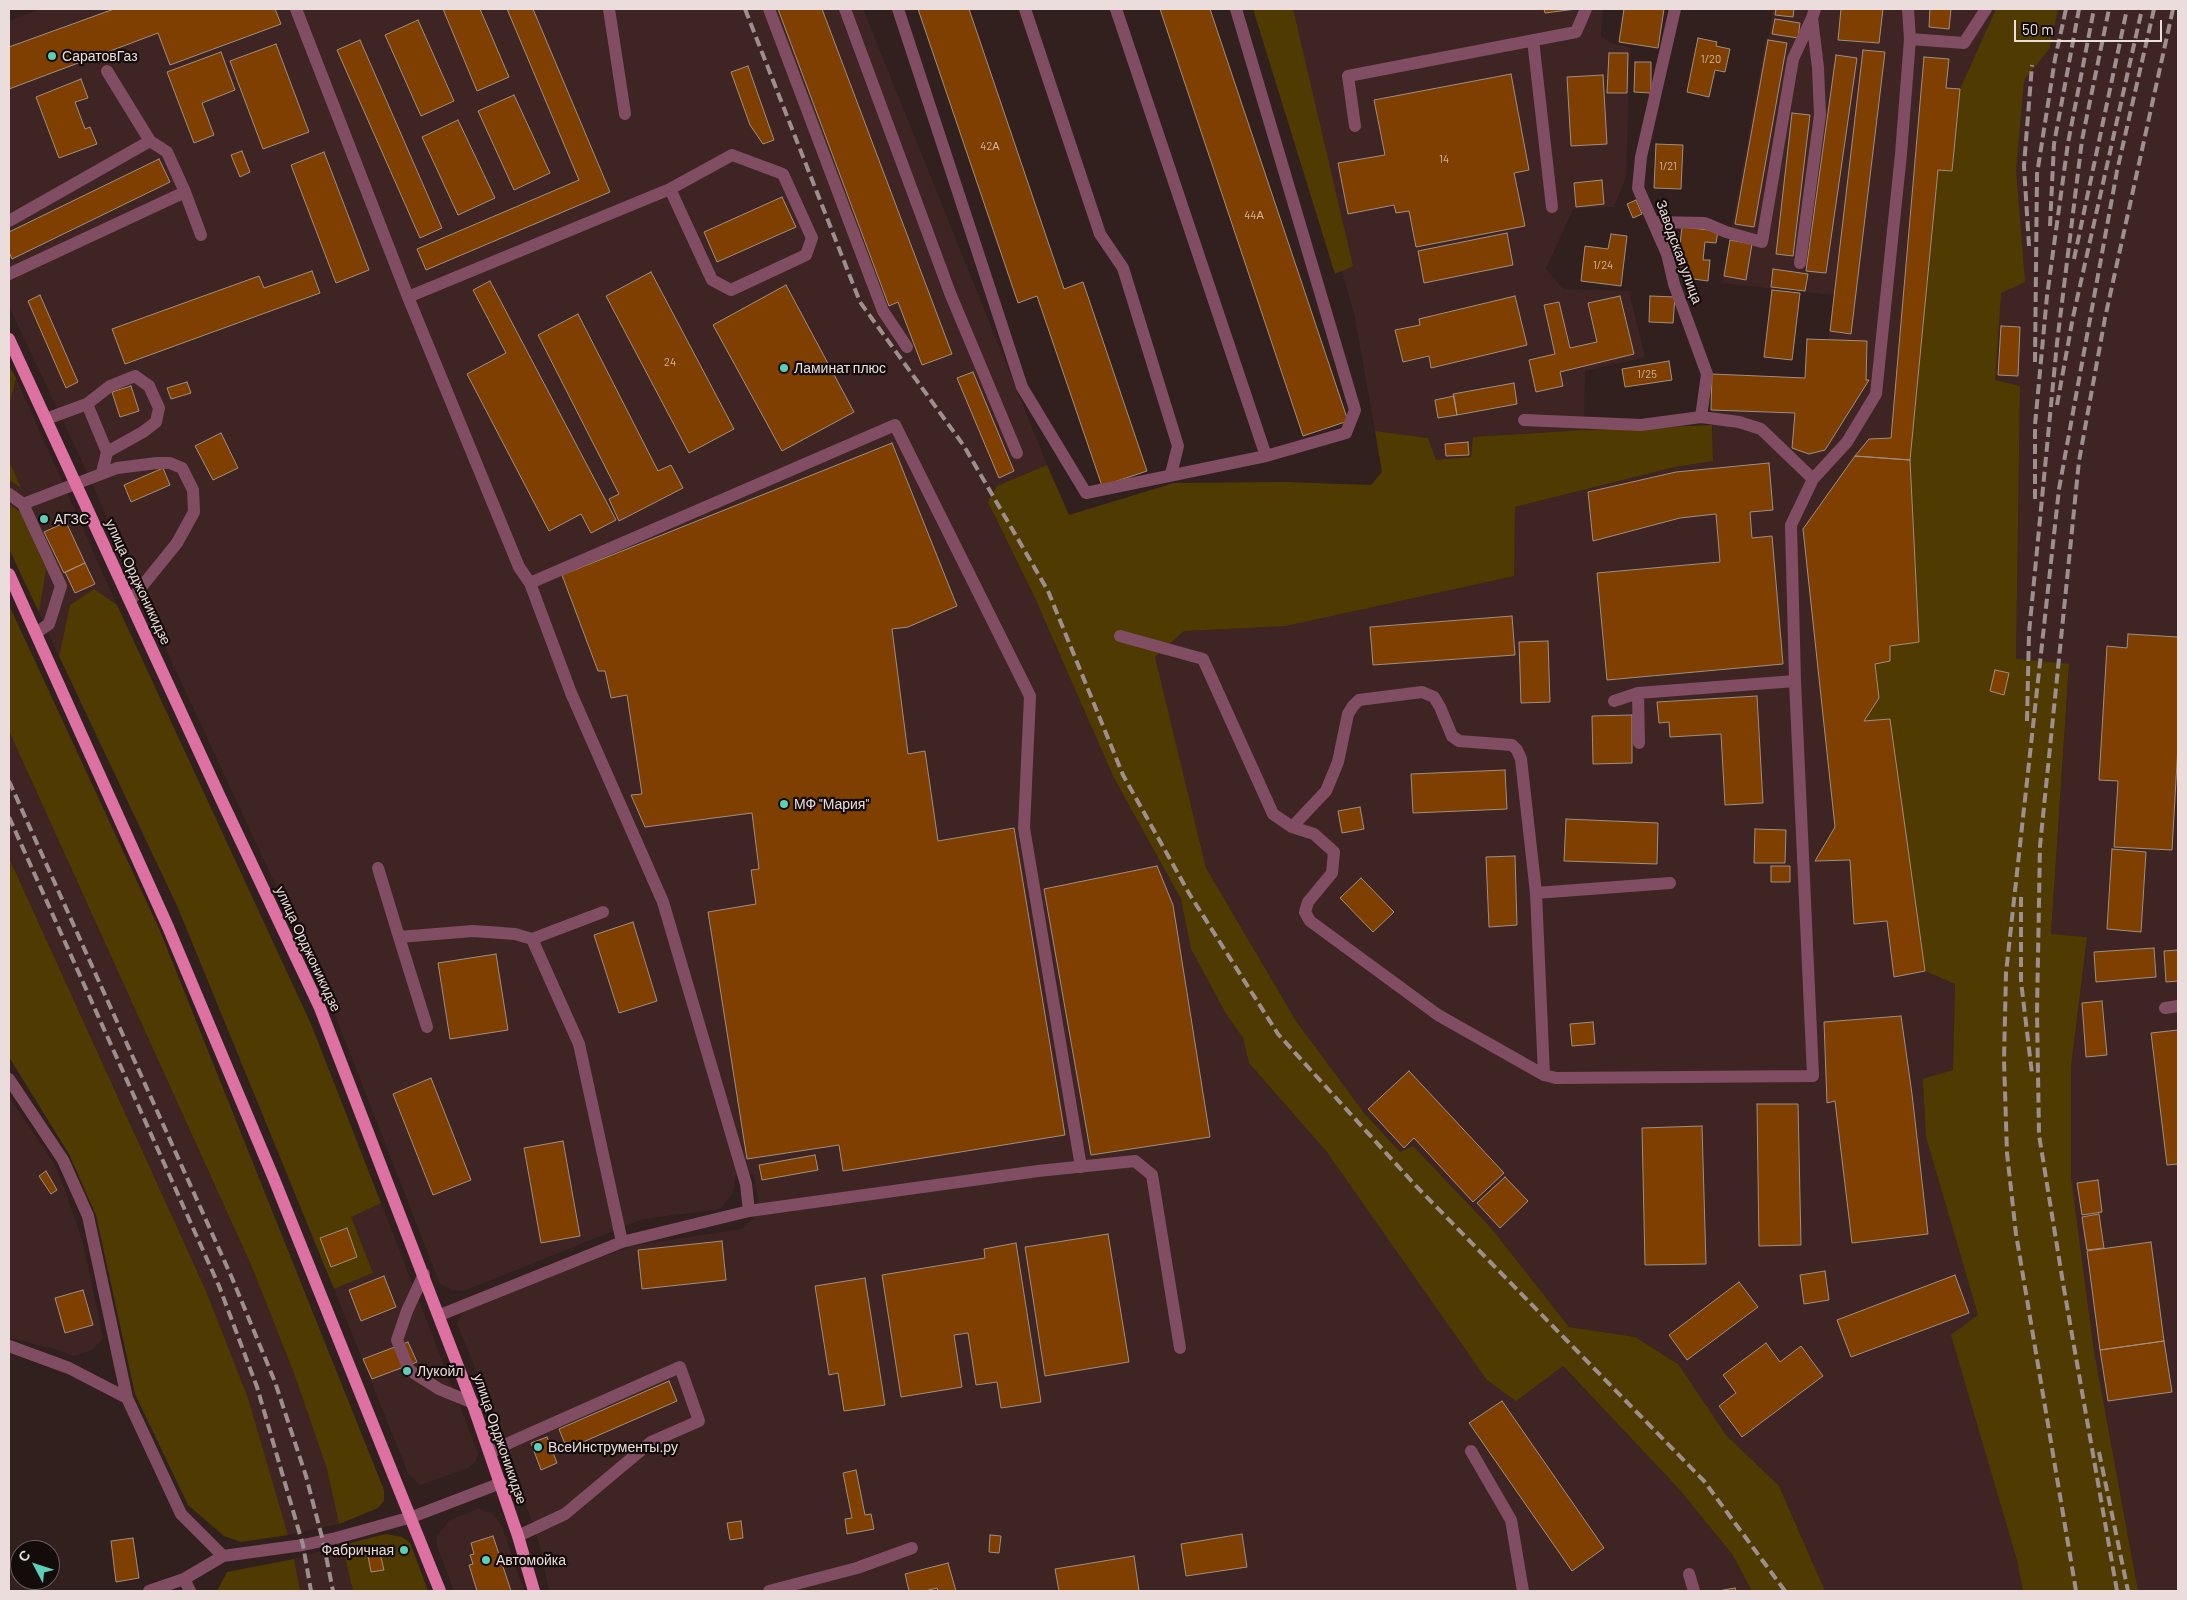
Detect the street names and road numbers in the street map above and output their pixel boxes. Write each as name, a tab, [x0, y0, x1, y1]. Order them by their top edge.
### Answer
street label: Заводская улица	[1652, 198, 1706, 306]
street label: улица Орджоникидзе	[102, 517, 174, 647]
street label: улица Орджоникидзе	[272, 884, 344, 1014]
street label: улица Орджоникидзе	[470, 1372, 530, 1506]

